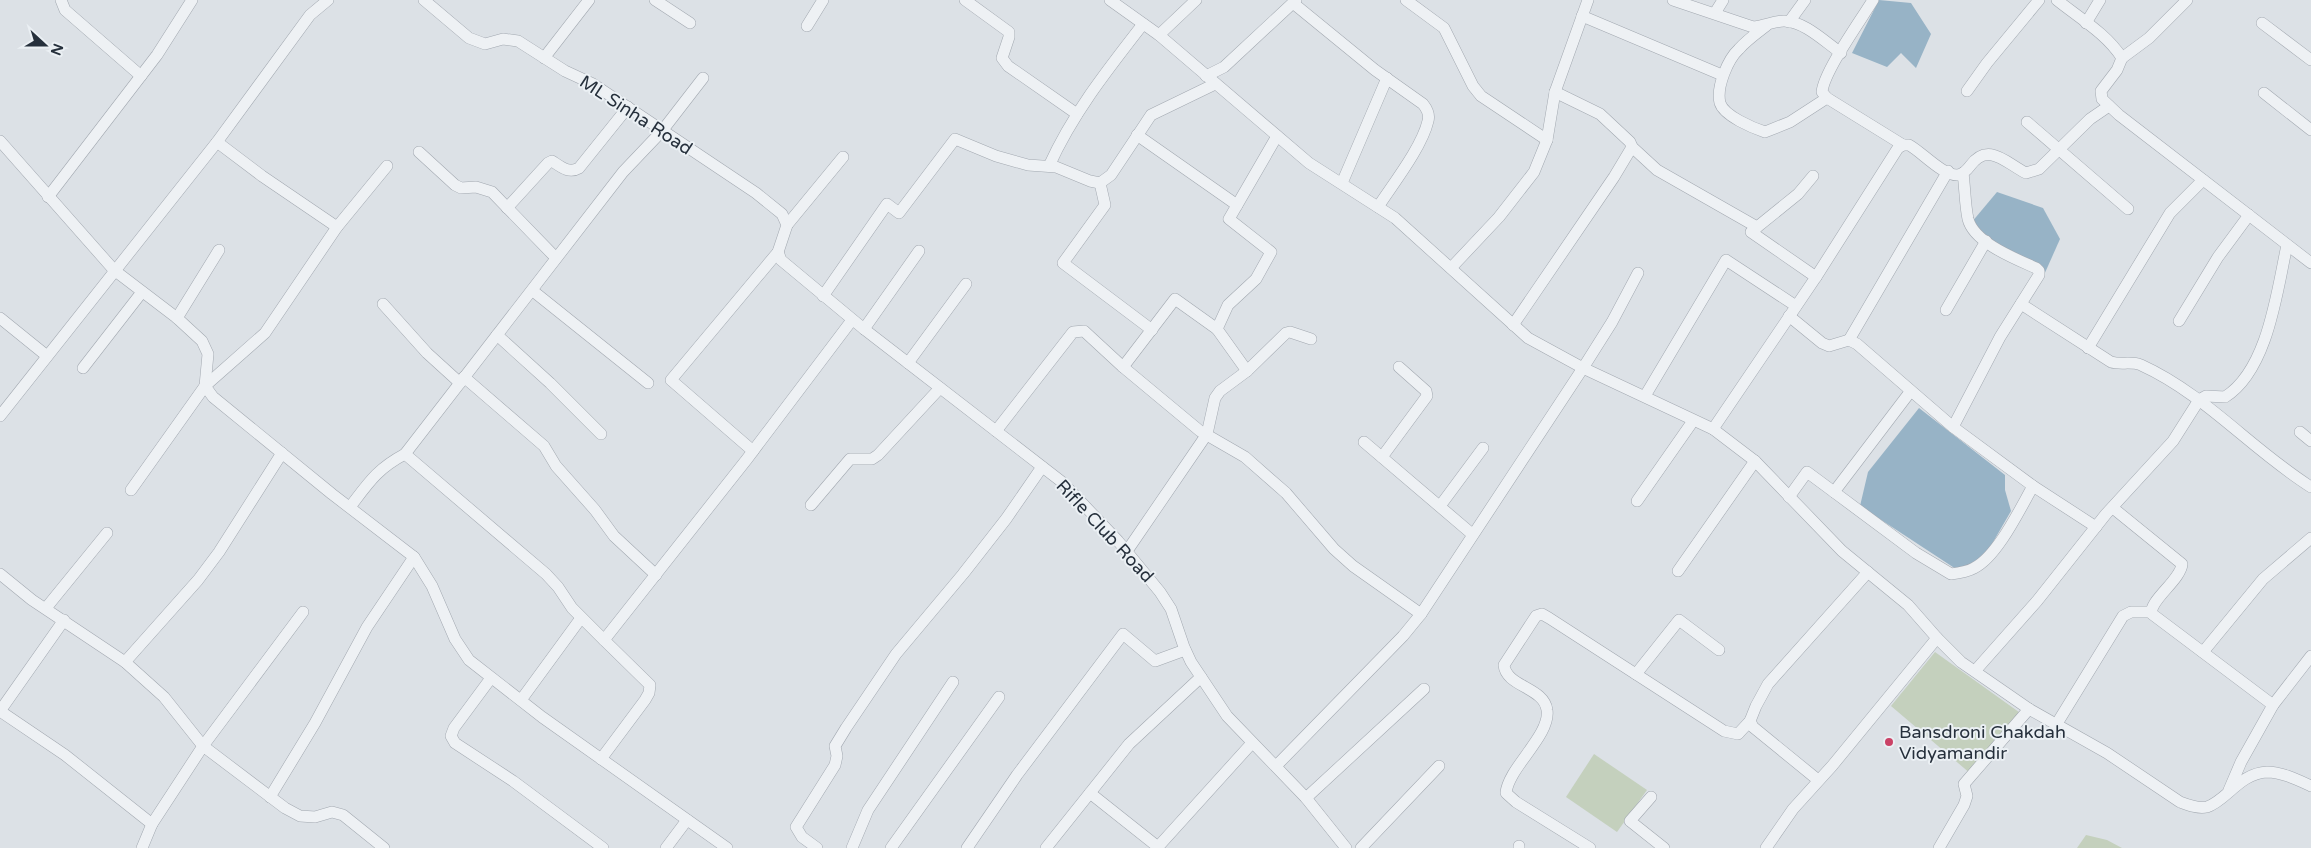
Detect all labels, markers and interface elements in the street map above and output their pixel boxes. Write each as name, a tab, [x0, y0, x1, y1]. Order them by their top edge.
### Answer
north arrow	[20, 20, 70, 70]
text: N	[47, 41, 67, 58]
street label: ML Sinha Road	[576, 70, 696, 160]
street label: Rifle Club Road	[1052, 475, 1158, 587]
place label: Bansdroni Chakdah Vidyamandir	[1899, 721, 2066, 764]
marker: Bansdroni Chakdah Vidyamandir	[1883, 736, 1895, 748]

